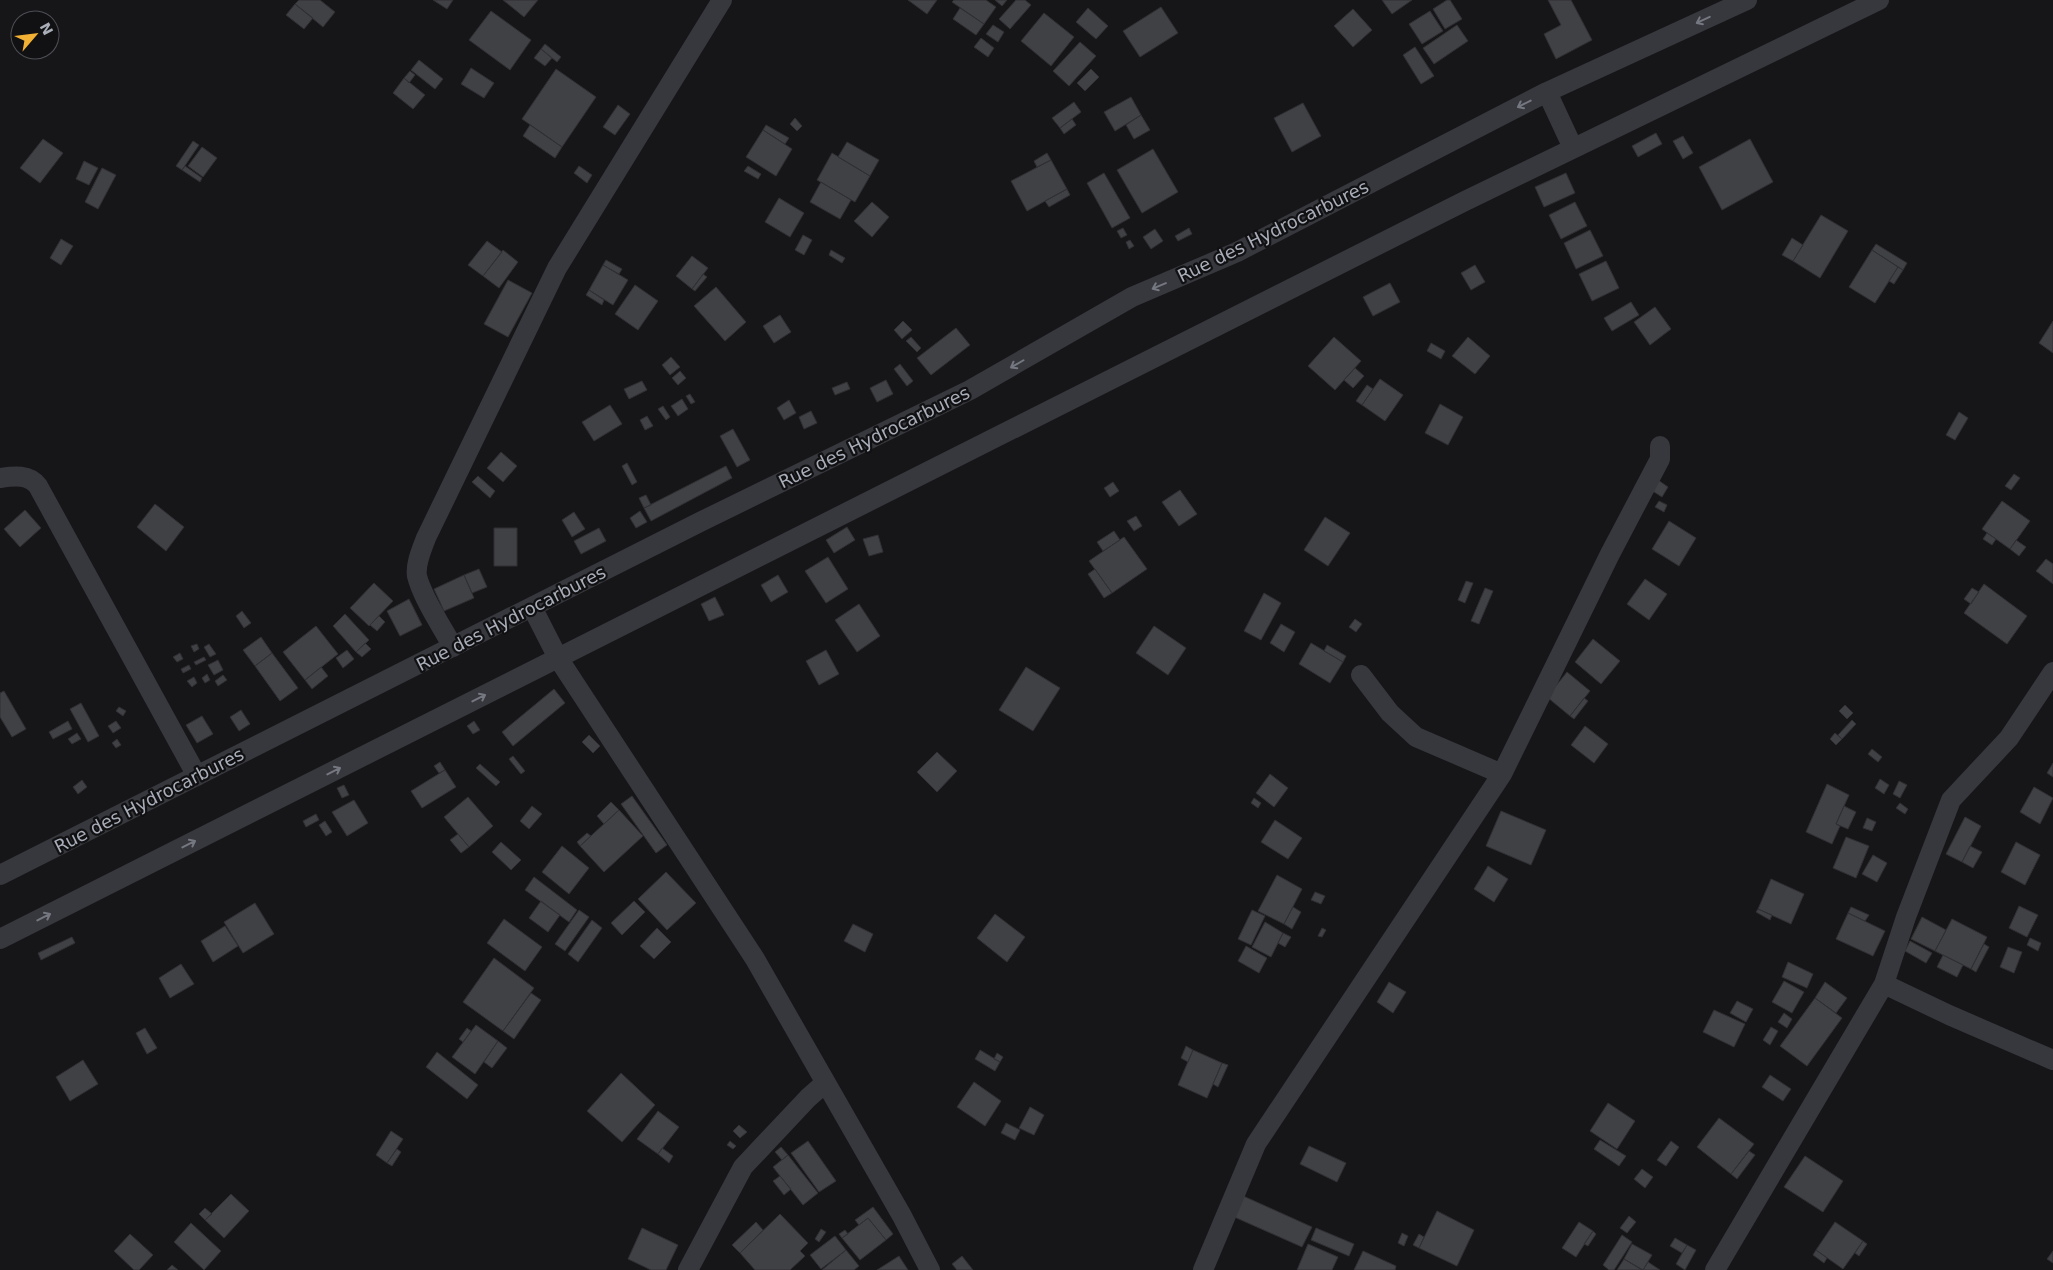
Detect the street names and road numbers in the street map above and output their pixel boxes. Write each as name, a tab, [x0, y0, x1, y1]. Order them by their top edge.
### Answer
street label: Rue des Hydrocarbures	[1174, 176, 1372, 286]
street label: Rue des Hydrocarbures	[775, 382, 973, 492]
street label: Rue des Hydrocarbures	[413, 561, 609, 675]
street label: Rue des Hydrocarbures	[51, 743, 247, 857]

